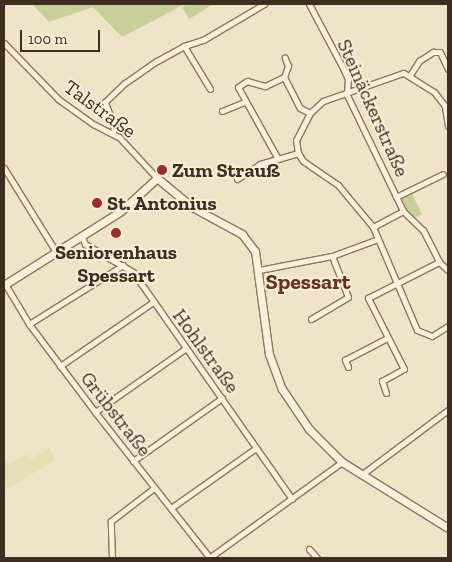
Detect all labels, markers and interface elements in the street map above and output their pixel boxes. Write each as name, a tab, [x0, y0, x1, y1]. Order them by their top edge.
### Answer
scale bar	[22, 20, 102, 52]
text: 100 m	[28, 30, 67, 48]
street label: Steinäckerstraße	[332, 36, 414, 180]
street label: Talstraße	[59, 75, 141, 143]
place label: Zum Strauß	[172, 158, 280, 182]
marker: Zum Strauß	[156, 164, 168, 176]
place label: St. Antonius	[107, 191, 217, 215]
marker: St. Antonius	[91, 197, 103, 209]
marker: Seniorenhaus Spessart	[110, 227, 122, 239]
place label: Seniorenhaus Spessart	[55, 241, 177, 288]
district label: Spessart	[265, 269, 351, 295]
street label: Hohlstraße	[167, 304, 245, 398]
street label: Grübstraße	[76, 367, 156, 461]

